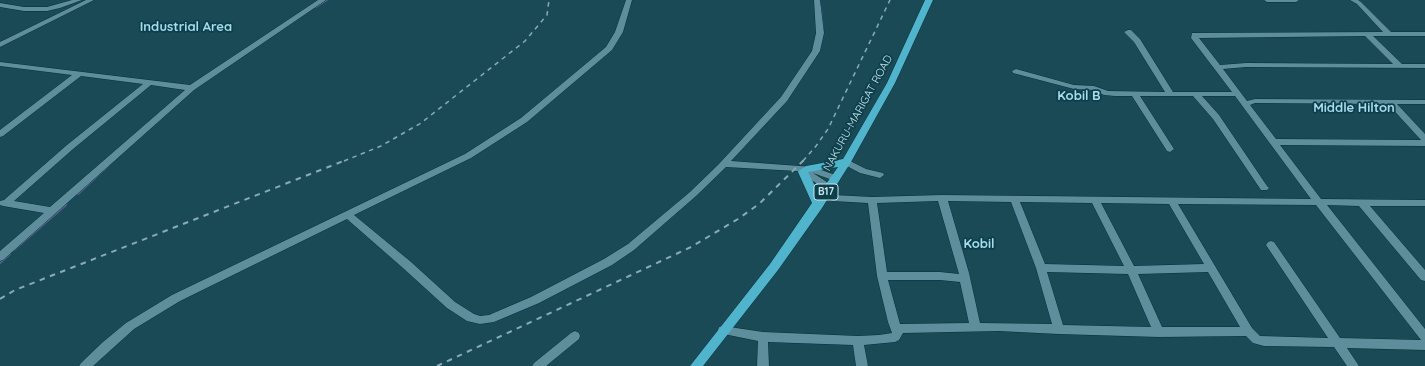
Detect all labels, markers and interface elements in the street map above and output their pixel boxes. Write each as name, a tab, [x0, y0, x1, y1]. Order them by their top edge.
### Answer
district label: Industrial Area	[140, 19, 232, 35]
street label: NAKURU-MARIGAT ROAD	[821, 53, 895, 173]
district label: Kobil B	[1057, 88, 1101, 104]
district label: Middle Hilton	[1313, 100, 1395, 116]
road number: B17	[814, 184, 838, 200]
district label: Kobil	[963, 236, 995, 252]

